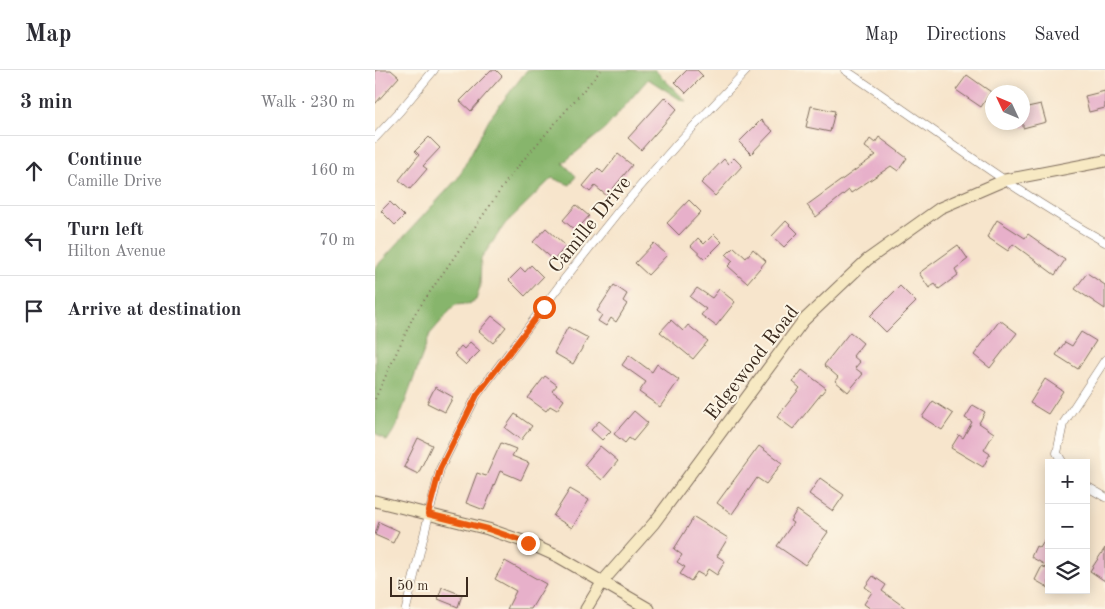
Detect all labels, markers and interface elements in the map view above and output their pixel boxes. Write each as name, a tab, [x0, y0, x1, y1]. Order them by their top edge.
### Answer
text: Map	[25, 23, 72, 47]
text: Map	[865, 26, 898, 44]
text: Directions	[926, 26, 1006, 44]
text: Saved	[1034, 26, 1080, 44]
north arrow	[985, 85, 1030, 130]
text: 3 min	[20, 92, 73, 113]
text: Walk · 230 m	[260, 95, 355, 111]
text: Continue	[67, 151, 142, 170]
icon: ahead	[20, 157, 48, 185]
text: 160 m	[310, 163, 355, 179]
street label: Camille Drive	[546, 173, 636, 277]
text: Camille Drive	[67, 174, 162, 190]
text: Turn left	[67, 221, 144, 240]
icon: left	[20, 227, 48, 255]
text: 70 m	[319, 233, 355, 249]
text: Hilton Avenue	[67, 244, 166, 260]
route start	[533, 296, 556, 319]
icon: arrive	[20, 297, 48, 325]
text: Arrive at destination	[67, 301, 241, 320]
street label: Edgewood Road	[702, 302, 803, 424]
map controls	[1045, 459, 1090, 594]
button: +	[1045, 459, 1090, 504]
button: −	[1045, 504, 1090, 549]
route end	[517, 532, 540, 555]
button: layers	[1045, 549, 1090, 594]
scale bar	[390, 574, 467, 597]
text: 50 m	[397, 579, 428, 593]

